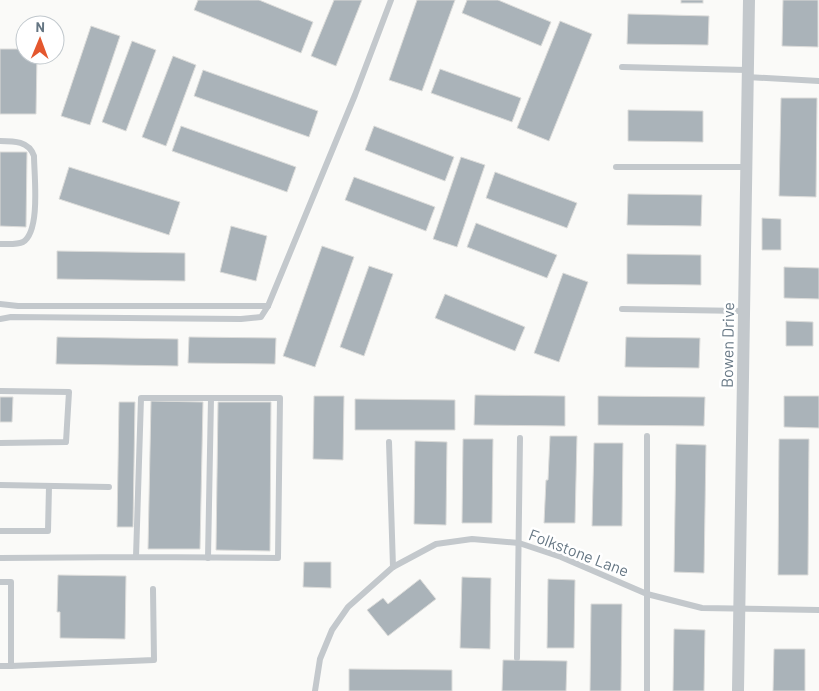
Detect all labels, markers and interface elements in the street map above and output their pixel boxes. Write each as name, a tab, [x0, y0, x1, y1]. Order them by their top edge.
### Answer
north arrow	[15, 15, 65, 65]
text: N	[35, 18, 45, 35]
street label: Bowen Drive	[717, 302, 737, 388]
street label: Folkstone Lane	[526, 524, 632, 580]

